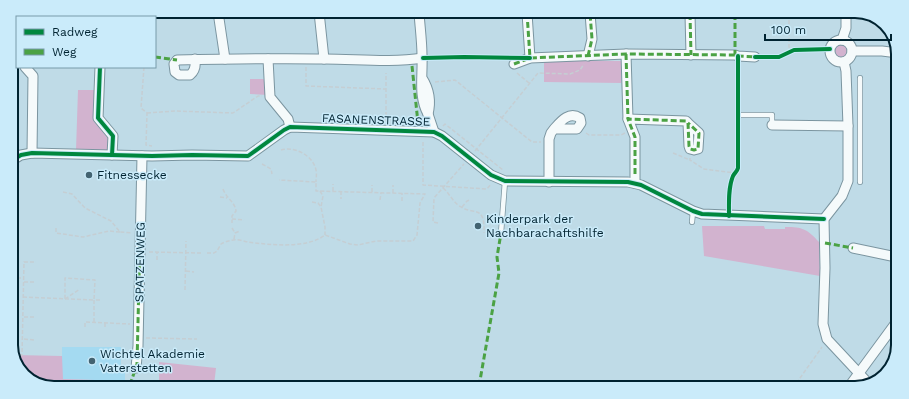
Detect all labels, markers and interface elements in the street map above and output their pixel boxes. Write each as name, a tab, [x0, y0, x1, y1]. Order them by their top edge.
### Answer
legend	[16, 16, 156, 68]
scale bar	[765, 16, 891, 42]
text: 100 m	[771, 23, 806, 37]
text: Radweg	[52, 25, 98, 39]
text: Weg	[52, 45, 77, 59]
street label: FASANENSTRASSE	[322, 111, 431, 129]
place label: Fitnessecke	[97, 168, 167, 182]
marker: Fitnessecke	[84, 170, 94, 180]
place label: Kinderpark der Nachbarachaftshilfe	[486, 212, 604, 240]
marker: Kinderpark der Nachbarachaftshilfe	[473, 221, 483, 231]
street label: SPATZENWEG	[132, 222, 148, 302]
place label: Wichtel Akademie Vaterstetten	[100, 347, 205, 375]
marker: Wichtel Akademie Vaterstetten	[87, 356, 97, 366]

